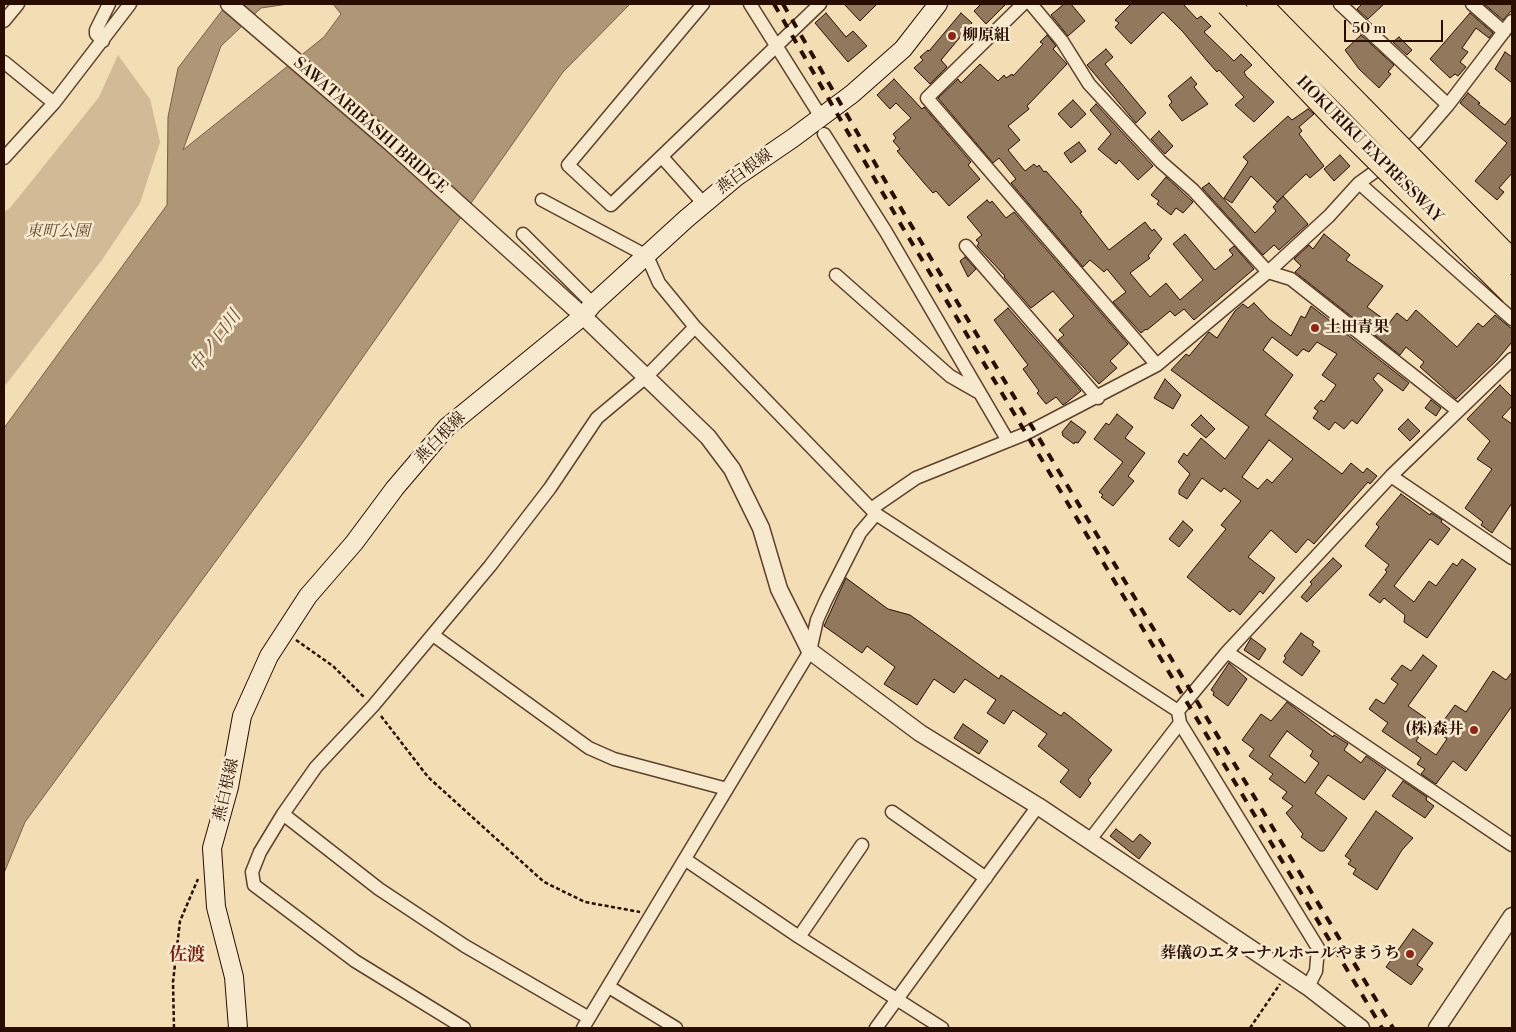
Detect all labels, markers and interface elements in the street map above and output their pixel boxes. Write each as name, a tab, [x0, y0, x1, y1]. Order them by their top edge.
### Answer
scale bar	[1346, 10, 1445, 42]
text: 50 m	[1352, 19, 1386, 38]
place label: 柳原組	[962, 26, 1010, 46]
marker: 柳原組	[946, 30, 958, 42]
street label: SAWATARIBASHI BRIDGE	[289, 54, 451, 198]
street label: HOKURIKU EXPRESSWAY	[1292, 73, 1446, 227]
street label: 燕白根線	[713, 145, 777, 199]
park label: 東町公園	[26, 222, 90, 242]
water label: 中ノ口川	[186, 307, 246, 377]
place label: 土田青果	[1325, 318, 1389, 338]
marker: 土田青果	[1309, 322, 1321, 334]
street label: 燕白根線	[412, 408, 470, 468]
place label: (株)森井	[1406, 720, 1464, 740]
marker: (株)森井	[1468, 724, 1480, 736]
street label: 燕白根線	[210, 757, 244, 823]
place label: 葬儀のエターナルホールやまうち	[1160, 944, 1400, 964]
district label: 佐渡	[169, 945, 205, 967]
marker: 葬儀のエターナルホールやまうち	[1404, 948, 1416, 960]

